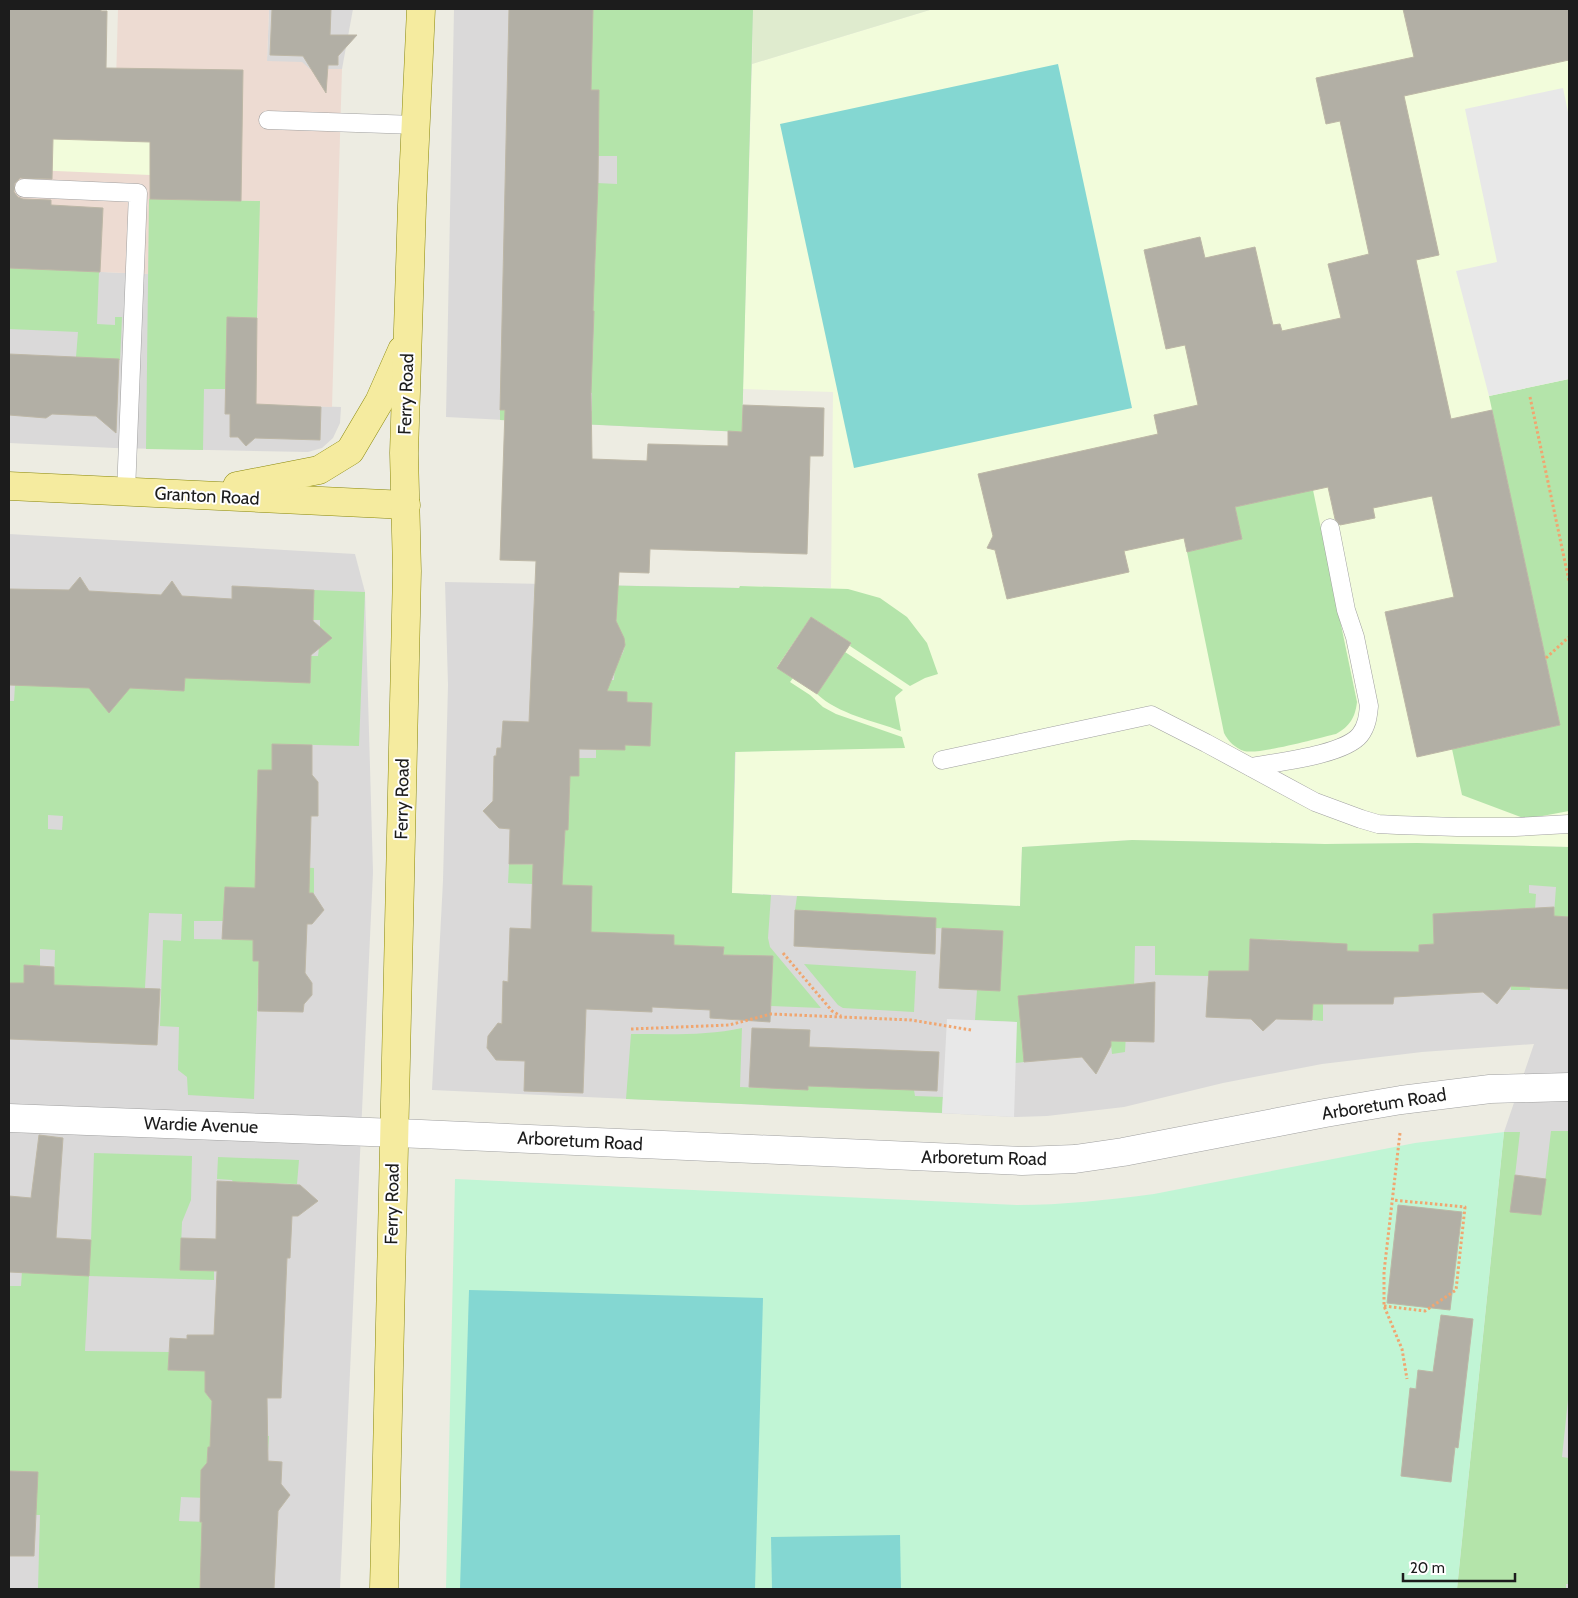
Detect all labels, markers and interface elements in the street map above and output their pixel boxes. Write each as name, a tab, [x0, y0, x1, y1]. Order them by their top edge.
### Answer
street label: Ferry Road	[394, 353, 418, 435]
street label: Granton Road	[154, 482, 260, 510]
street label: Ferry Road	[390, 758, 414, 840]
street label: Arboretum Road	[1320, 1083, 1448, 1125]
street label: Wardie Avenue	[143, 1112, 259, 1138]
street label: Arboretum Road	[517, 1127, 643, 1155]
street label: Arboretum Road	[921, 1146, 1047, 1170]
street label: Ferry Road	[380, 1163, 404, 1245]
scale bar	[1403, 1550, 1516, 1582]
text: 20 m	[1410, 1559, 1445, 1577]

